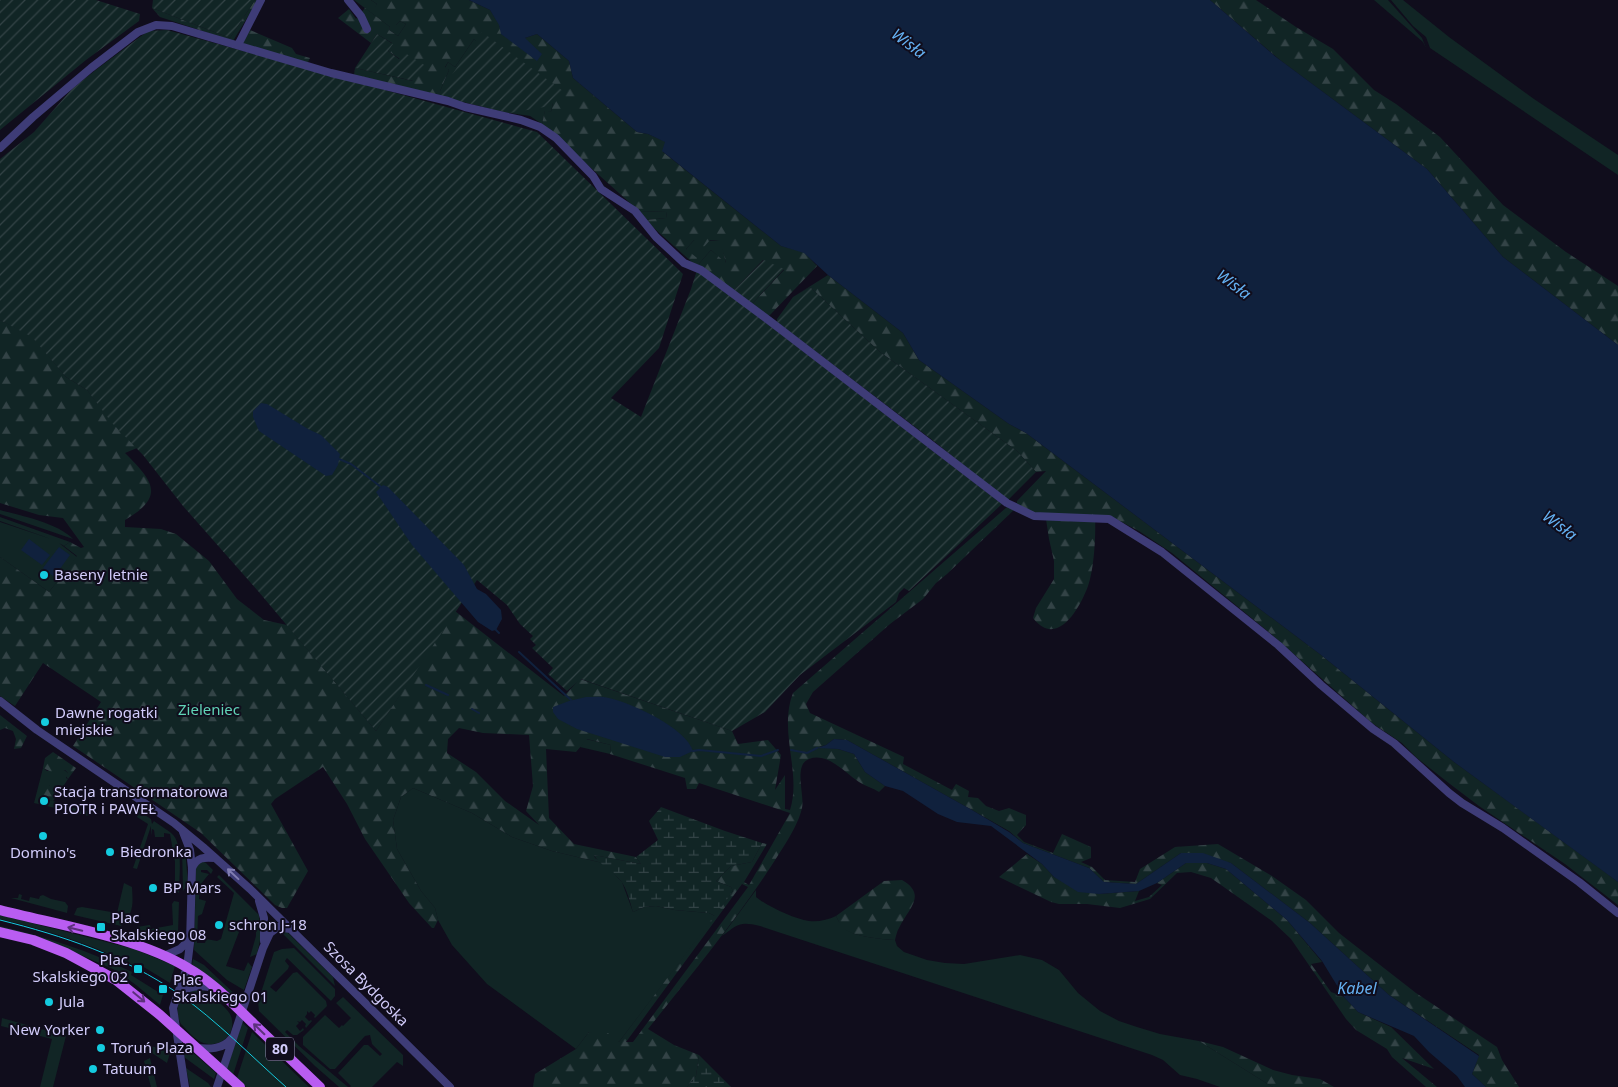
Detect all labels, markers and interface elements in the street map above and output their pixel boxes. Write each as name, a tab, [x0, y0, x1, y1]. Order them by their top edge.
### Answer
water label: Wisła	[887, 23, 931, 63]
water label: Wisła	[1212, 264, 1256, 304]
water label: Wisła	[1538, 505, 1582, 545]
place label: Baseny letnie	[54, 564, 148, 584]
marker: Baseny letnie	[38, 569, 50, 581]
park label: Zieleniec	[178, 699, 240, 719]
place label: Dawne rogatki miejskie	[55, 702, 158, 739]
marker: Dawne rogatki miejskie	[39, 716, 51, 728]
place label: Stacja transformatorowa PIOTR i PAWEŁ	[54, 781, 228, 818]
marker: Stacja transformatorowa PIOTR i PAWEŁ	[38, 795, 50, 807]
marker: Domino's	[37, 830, 49, 842]
place label: Biedronka	[120, 841, 192, 861]
place label: Domino's	[10, 842, 76, 862]
marker: Biedronka	[104, 846, 116, 858]
one-way arrow	[227, 868, 239, 880]
place label: BP Mars	[163, 877, 221, 897]
marker: BP Mars	[147, 882, 159, 894]
place label: Plac Skalskiego 08	[111, 907, 206, 944]
place label: schron J-18	[229, 914, 307, 934]
marker: schron J-18	[213, 919, 225, 931]
marker: Plac Skalskiego 08	[95, 921, 107, 933]
one-way arrow	[68, 924, 84, 933]
street label: Szosa Bydgoska	[320, 936, 414, 1030]
place label: Plac Skalskiego 02	[33, 949, 128, 986]
marker: Plac Skalskiego 02	[132, 963, 144, 975]
place label: Plac Skalskiego 01	[173, 969, 268, 1006]
water label: Kabel	[1337, 977, 1378, 999]
marker: Plac Skalskiego 01	[157, 983, 169, 995]
place label: Jula	[57, 991, 85, 1011]
one-way arrow	[132, 992, 145, 1003]
marker: Jula	[43, 996, 55, 1008]
place label: New Yorker	[9, 1019, 90, 1039]
one-way arrow	[253, 1023, 266, 1035]
marker: New Yorker	[94, 1024, 106, 1036]
place label: Toruń Plaza	[111, 1037, 193, 1057]
road number: 80	[266, 1038, 294, 1060]
marker: Toruń Plaza	[95, 1042, 107, 1054]
place label: Tatuum	[103, 1058, 157, 1078]
marker: Tatuum	[87, 1063, 99, 1075]

